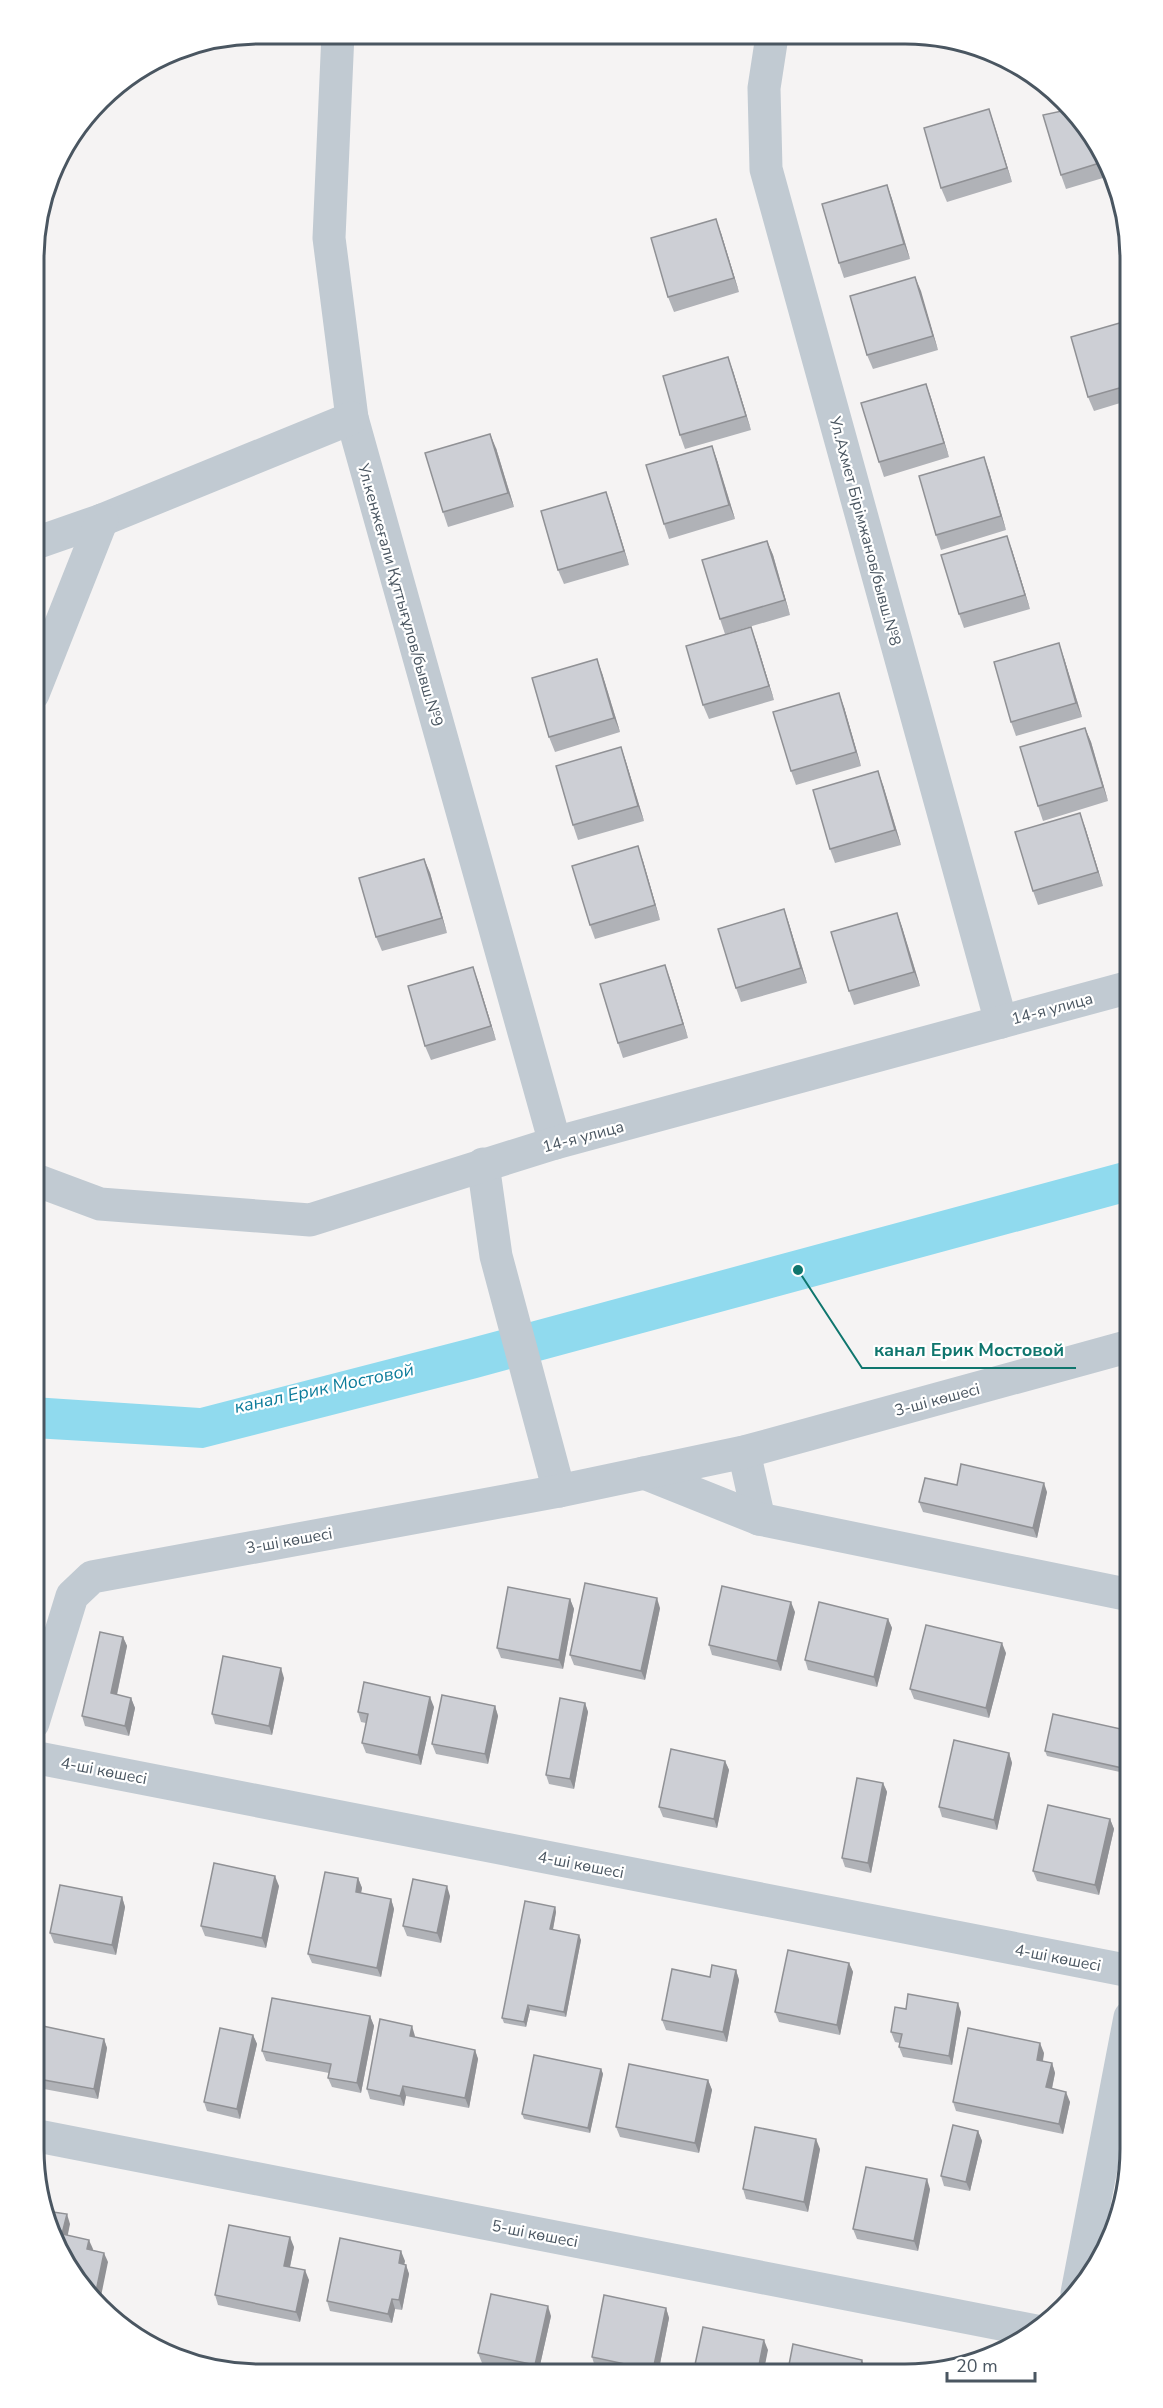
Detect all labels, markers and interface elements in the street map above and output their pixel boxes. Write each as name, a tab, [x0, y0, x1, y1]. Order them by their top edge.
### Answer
street label: Ул.Ахмет Бірімжанов/бывш.№8	[824, 413, 906, 648]
street label: Ул.кенжеғали Құттығұлов/бывш.№9	[352, 460, 448, 729]
street label: 14-я улица	[1009, 988, 1095, 1030]
street label: 14-я улица	[540, 1116, 626, 1158]
callout: канал Ерик Мостовой	[862, 1332, 1076, 1368]
text: канал Ерик Мостовой	[874, 1338, 1064, 1362]
water label: канал Ерик Мостовой	[232, 1357, 416, 1419]
street label: 3-ші көшесі	[892, 1378, 982, 1422]
street label: 3-ші көшесі	[244, 1523, 334, 1559]
street label: 4-ші көшесі	[59, 1752, 149, 1790]
street label: 4-ші көшесі	[536, 1846, 626, 1884]
street label: 4-ші көшесі	[1013, 1939, 1103, 1977]
street label: 5-ші көшесі	[490, 2215, 580, 2253]
scale bar	[947, 2345, 1036, 2383]
text: 20 m	[956, 2354, 998, 2378]

